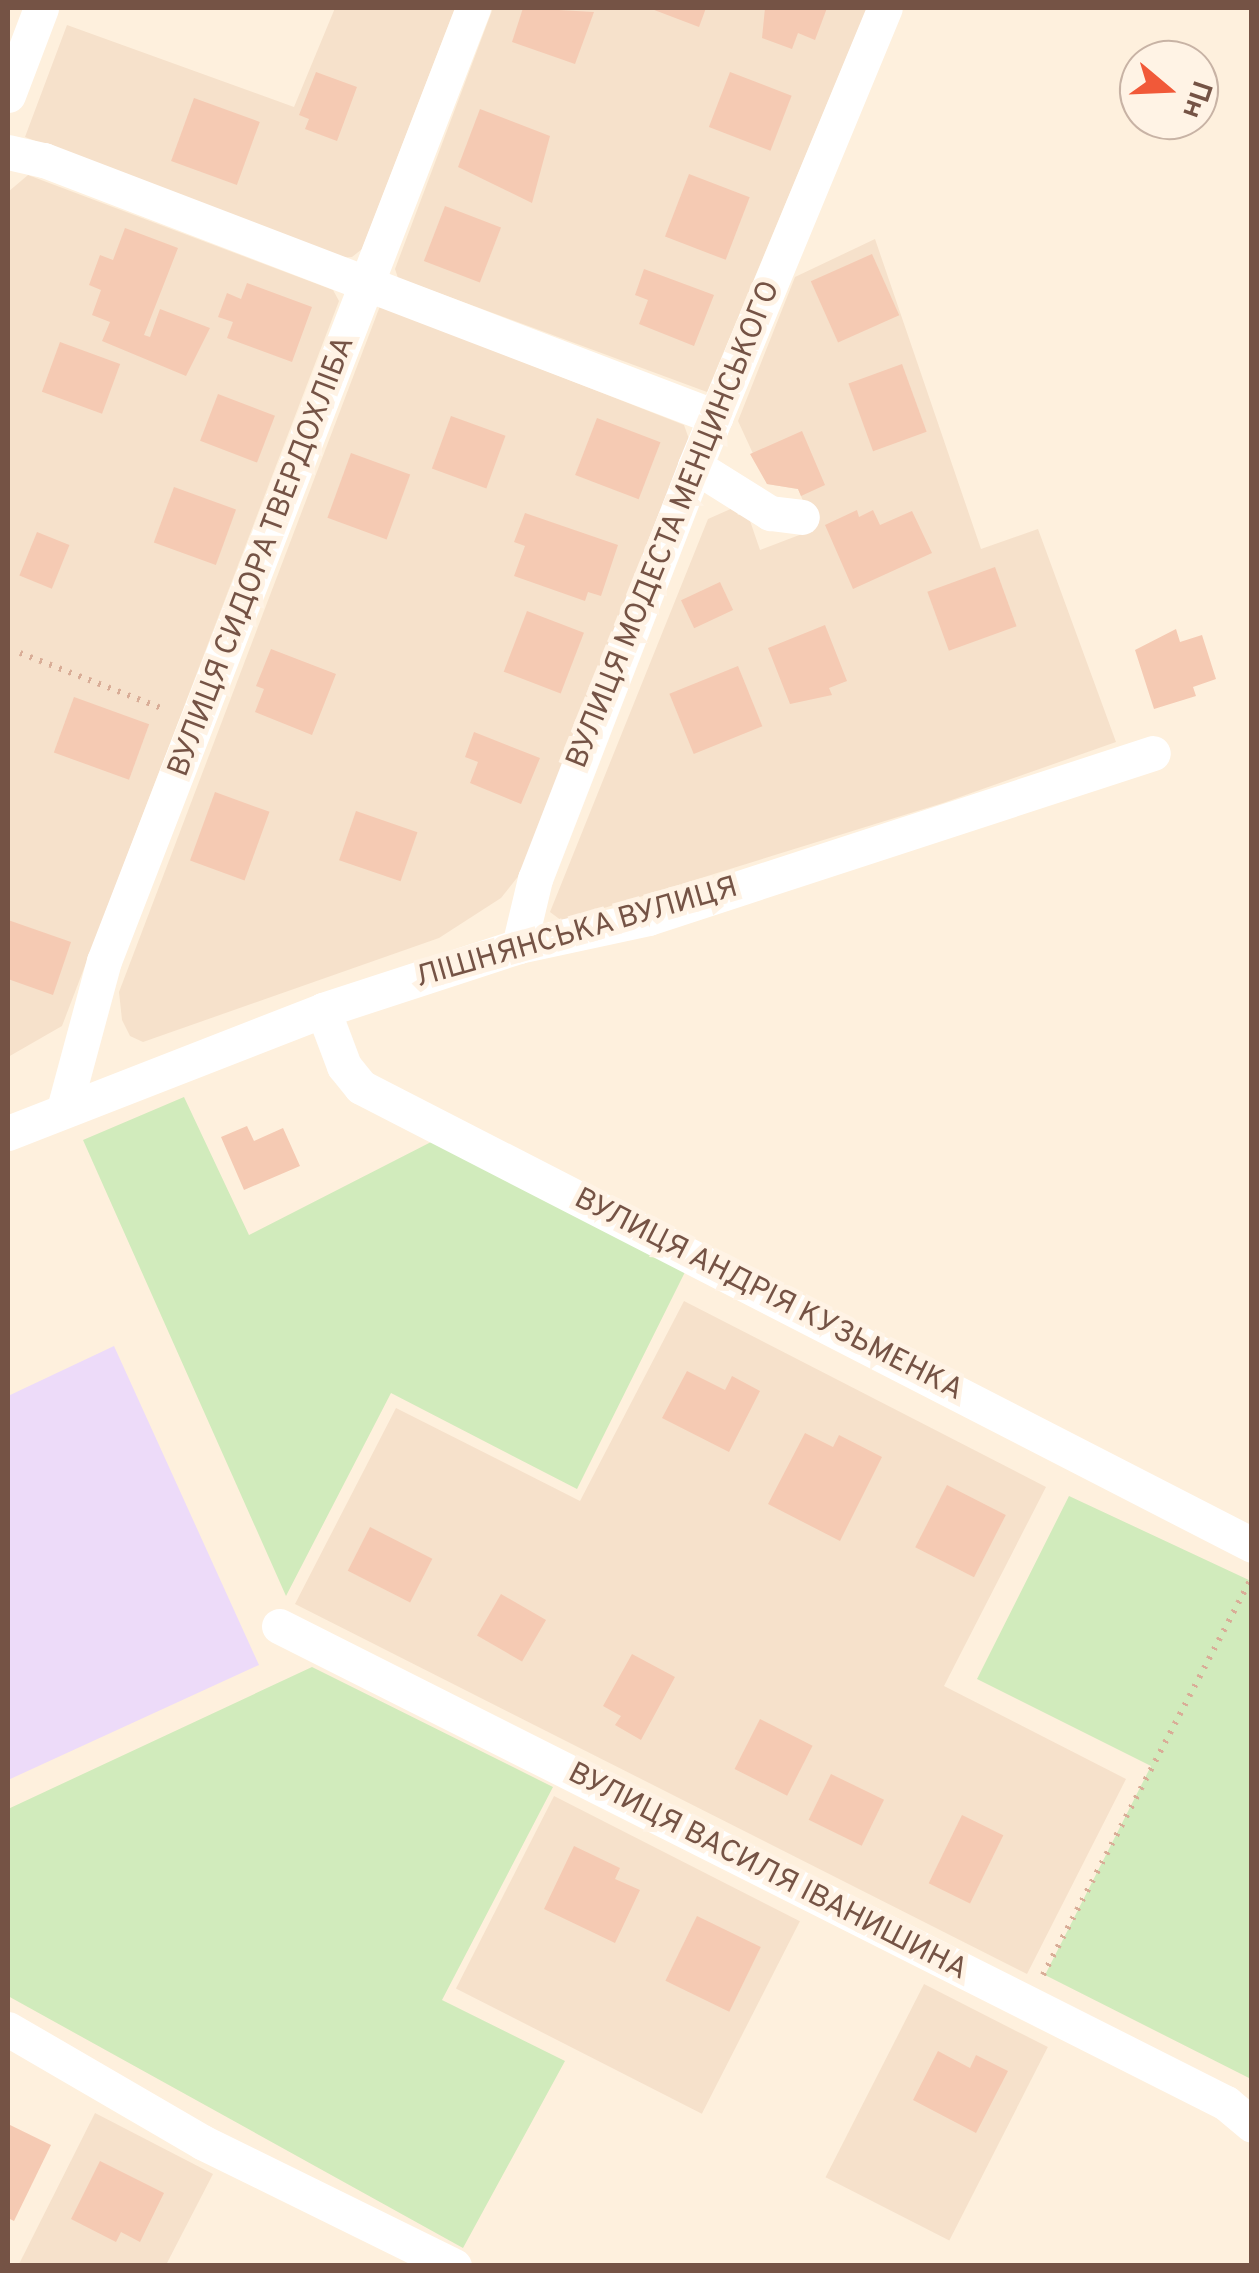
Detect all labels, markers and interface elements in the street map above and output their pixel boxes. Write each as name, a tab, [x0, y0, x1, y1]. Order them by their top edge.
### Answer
north arrow	[1119, 40, 1219, 140]
text: Пн	[1172, 75, 1219, 123]
street label: ВУЛИЦЯ МОДЕСТА МЕНЦИНСЬКОГО	[560, 276, 790, 774]
street label: ВУЛИЦЯ СИДОРА ТВЕРДОХЛІБА	[162, 331, 364, 783]
street label: ЛІШНЯНСЬКА ВУЛИЦЯ	[411, 871, 743, 997]
street label: ВУЛИЦЯ АНДРІЯ КУЗЬМЕНКА	[567, 1182, 969, 1410]
street label: ВУЛИЦЯ ВАСИЛЯ ІВАНИШИНА	[561, 1756, 973, 1990]

